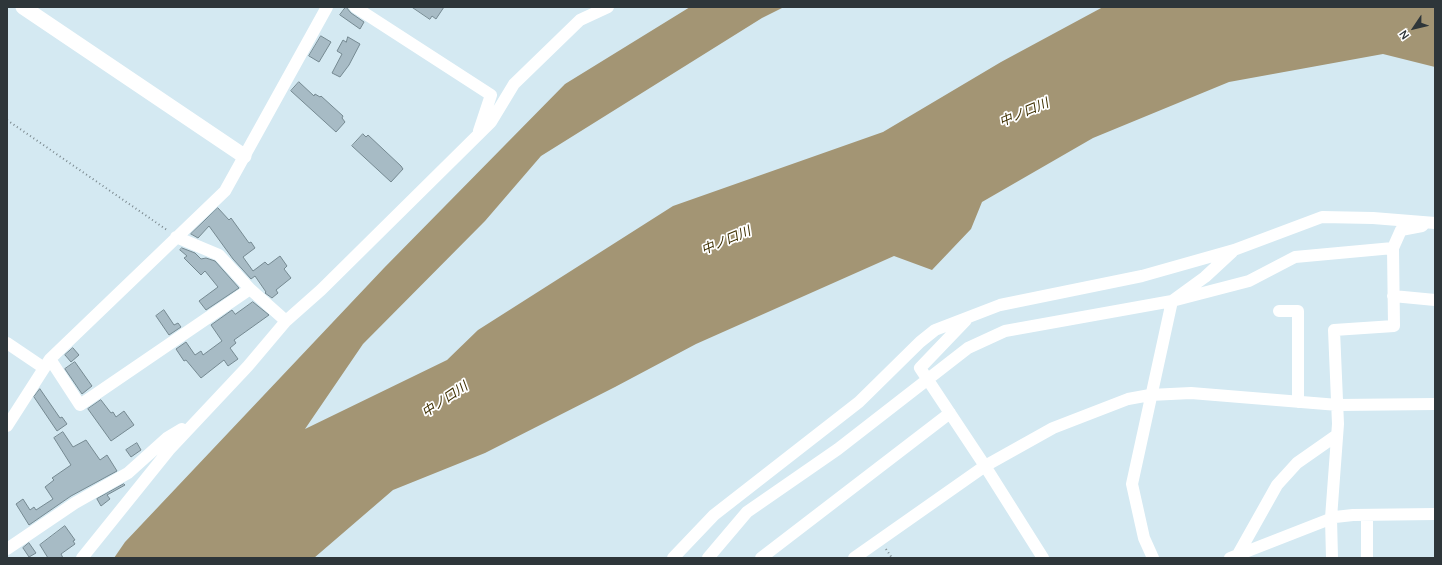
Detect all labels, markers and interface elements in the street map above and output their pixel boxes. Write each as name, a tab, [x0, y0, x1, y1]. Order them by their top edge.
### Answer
north arrow	[1394, 8, 1434, 48]
text: N	[1395, 28, 1412, 43]
water label: 中ノ口川	[997, 96, 1051, 130]
water label: 中ノ口川	[699, 224, 753, 258]
water label: 中ノ口川	[419, 379, 471, 421]

